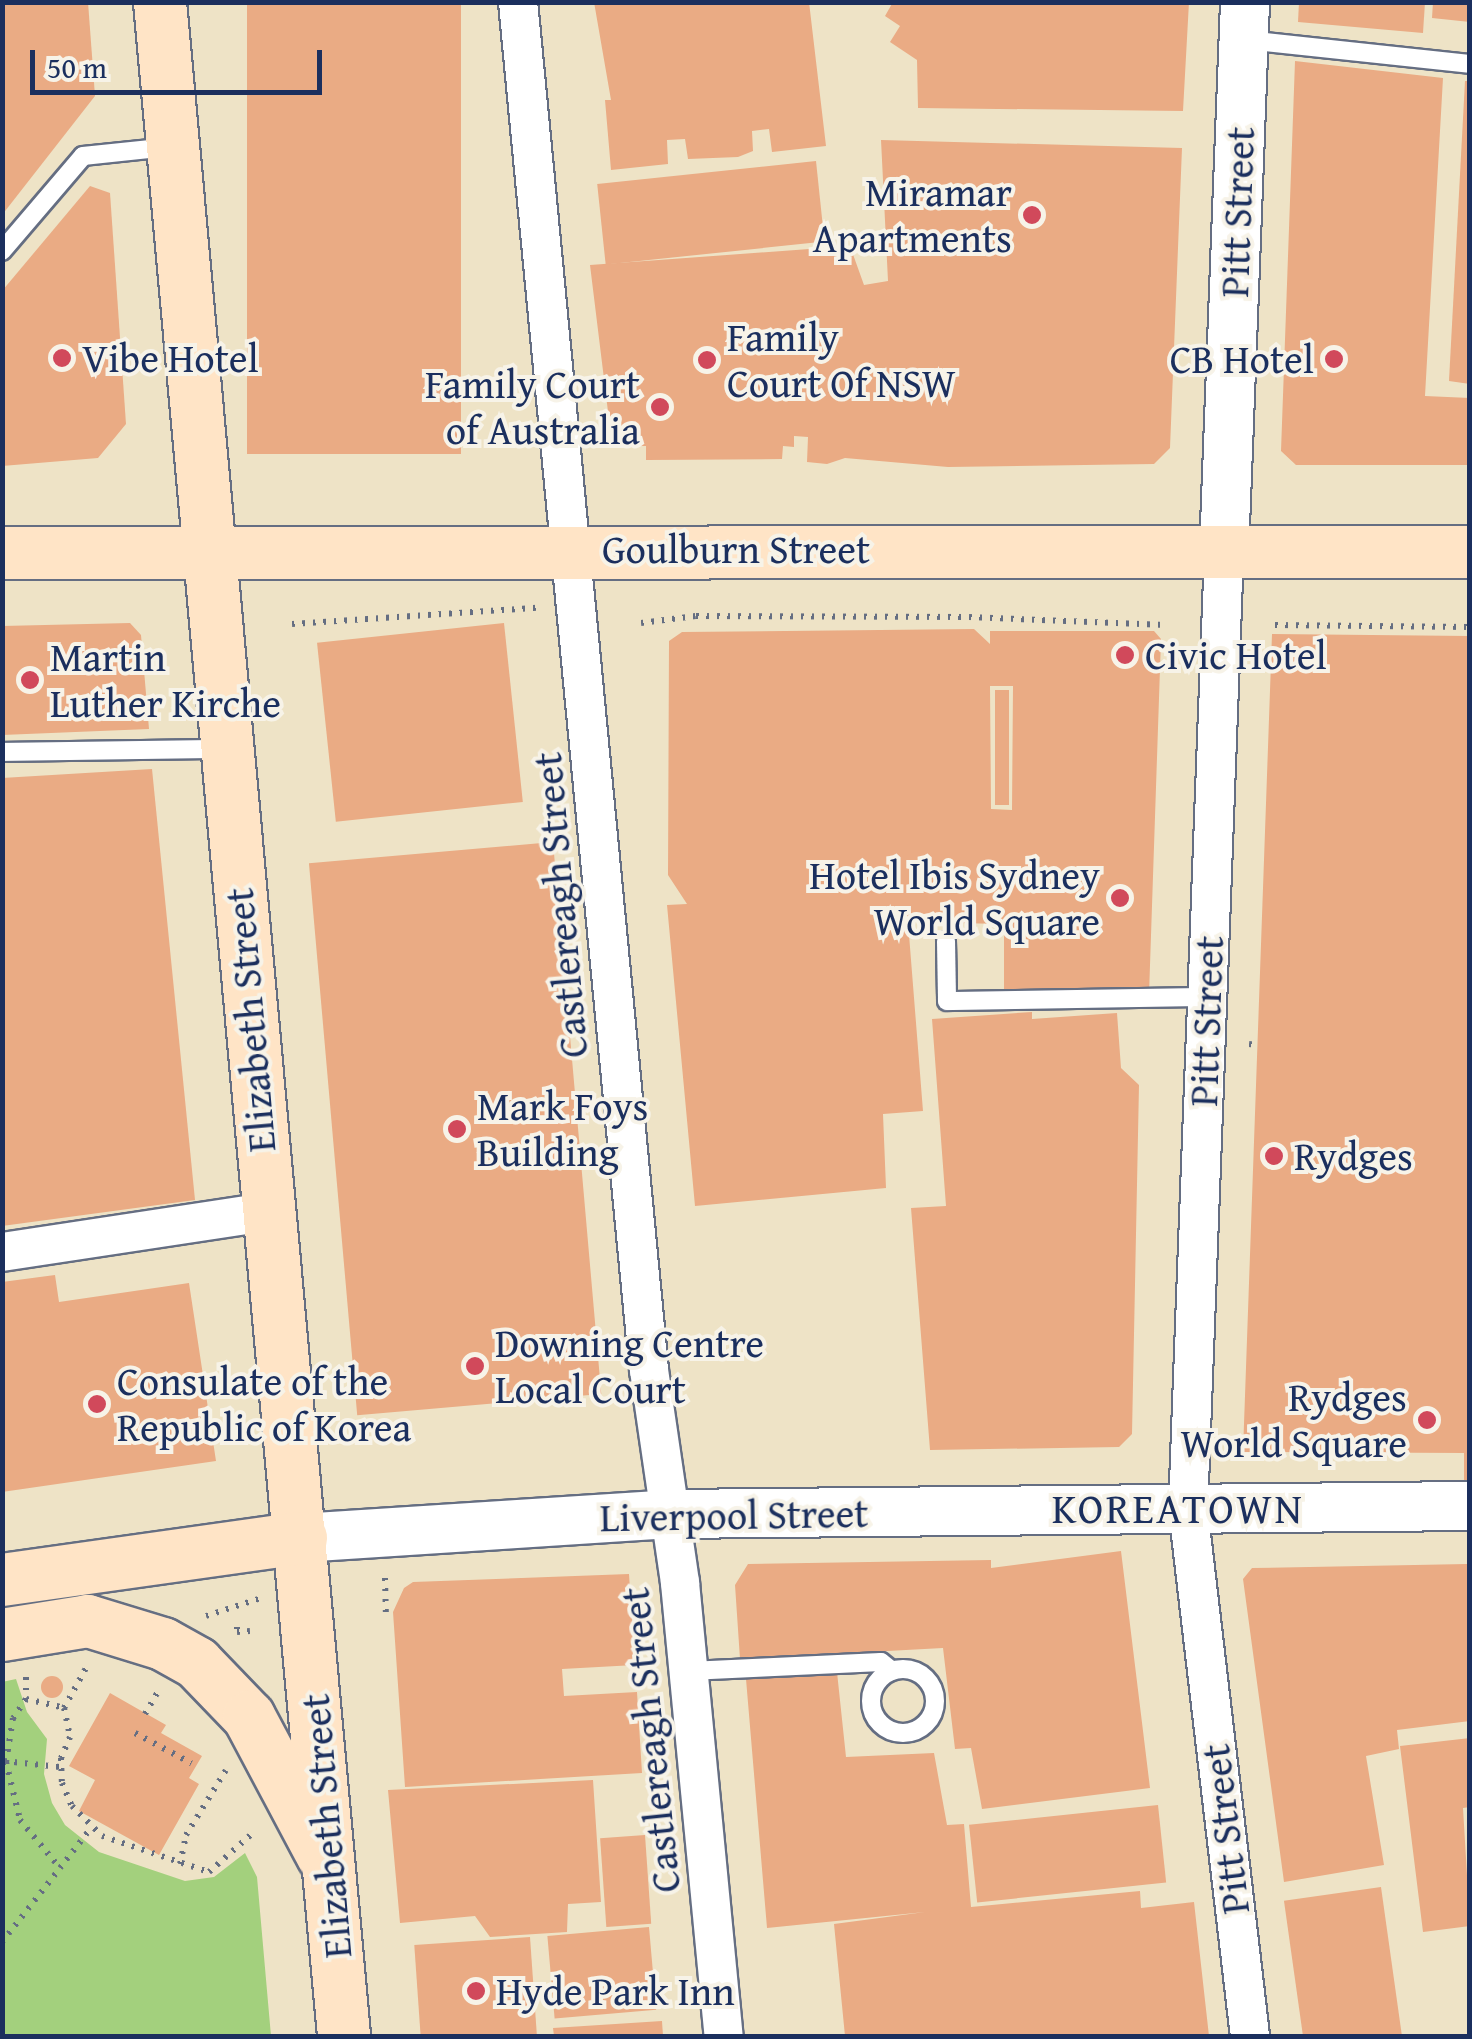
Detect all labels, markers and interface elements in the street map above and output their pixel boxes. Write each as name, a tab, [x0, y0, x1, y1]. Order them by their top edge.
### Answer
scale bar	[35, 30, 328, 92]
text: 50 m	[47, 45, 107, 89]
street label: Pitt Street	[1210, 126, 1264, 298]
place label: Miramar Apartments	[813, 168, 1012, 262]
marker: Miramar Apartments	[1021, 204, 1043, 226]
place label: Family Court Of NSW	[727, 313, 956, 407]
place label: Vibe Hotel	[82, 334, 259, 382]
place label: CB Hotel	[1170, 335, 1314, 383]
marker: Vibe Hotel	[51, 347, 73, 369]
marker: CB Hotel	[1323, 348, 1345, 370]
marker: Family Court Of NSW	[696, 349, 718, 371]
place label: Family Court of Australia	[425, 360, 640, 454]
marker: Family Court of Australia	[649, 396, 671, 418]
street label: Goulburn Street	[602, 525, 870, 573]
place label: Civic Hotel	[1145, 631, 1327, 679]
place label: Martin Luther Kirche	[50, 633, 281, 727]
marker: Civic Hotel	[1114, 644, 1136, 666]
marker: Martin Luther Kirche	[19, 669, 41, 691]
street label: Castlereagh Street	[523, 750, 597, 1060]
place label: Hotel Ibis Sydney World Square	[809, 851, 1100, 945]
street label: Elizabeth Street	[215, 886, 285, 1154]
marker: Hotel Ibis Sydney World Square	[1109, 887, 1131, 909]
street label: Pitt Street	[1179, 935, 1233, 1107]
place label: Mark Foys Building	[477, 1082, 648, 1176]
marker: Mark Foys Building	[446, 1118, 468, 1140]
place label: Rydges	[1294, 1132, 1413, 1180]
marker: Rydges	[1263, 1145, 1285, 1167]
place label: Downing Centre Local Court	[495, 1319, 764, 1413]
marker: Downing Centre Local Court	[464, 1355, 486, 1377]
place label: Consulate of the Republic of Korea	[117, 1357, 411, 1451]
place label: Rydges World Square	[1180, 1373, 1407, 1467]
marker: Consulate of the Republic of Korea	[86, 1393, 108, 1415]
marker: Rydges World Square	[1416, 1409, 1438, 1431]
district label: KOREATOWN	[1052, 1483, 1304, 1533]
street label: Liverpool Street	[599, 1489, 869, 1541]
street label: Castlereagh Street	[610, 1585, 690, 1895]
street label: Elizabeth Street	[291, 1692, 361, 1960]
street label: Pitt Street	[1191, 1741, 1259, 1917]
place label: Hyde Park Inn	[496, 1967, 735, 2015]
marker: Hyde Park Inn	[465, 1980, 487, 2002]

